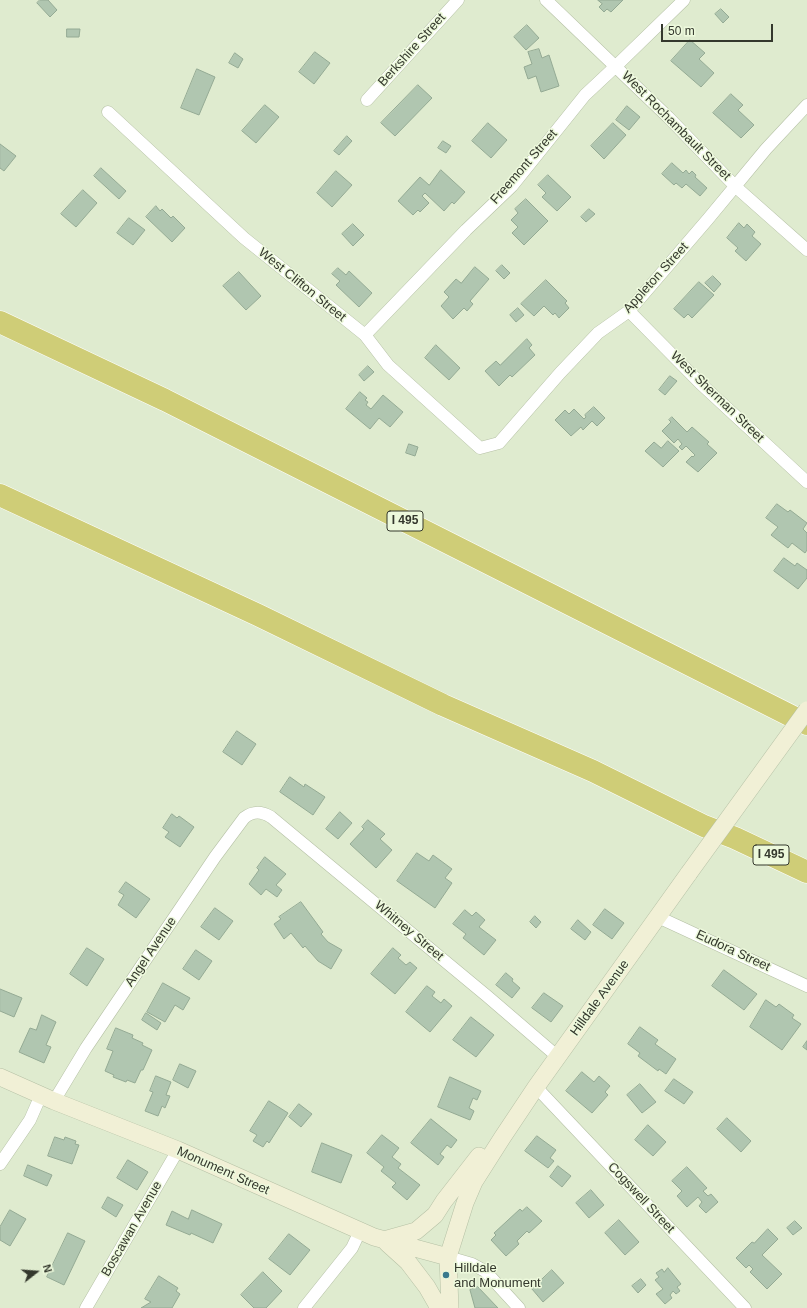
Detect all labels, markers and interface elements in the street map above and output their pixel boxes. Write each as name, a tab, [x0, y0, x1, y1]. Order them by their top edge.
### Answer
street label: Berkshire Street	[375, 10, 449, 90]
scale bar	[663, 16, 775, 42]
text: 50 m	[668, 24, 695, 38]
street label: West Rochambault Street	[618, 68, 734, 184]
street label: Freemont Street	[487, 126, 561, 208]
street label: Appleton Street	[620, 239, 692, 317]
street label: West Clifton Street	[255, 245, 349, 325]
street label: West Sherman Street	[667, 348, 767, 446]
road number: I 495	[387, 511, 423, 531]
road number: I 495	[753, 845, 789, 865]
street label: Whitney Street	[371, 898, 447, 964]
street label: Angel Avenue	[122, 914, 180, 990]
street label: Eudora Street	[693, 927, 773, 975]
street label: Hilldale Avenue	[567, 957, 633, 1039]
street label: Monument Street	[174, 1144, 272, 1198]
street label: Cogswell Street	[604, 1159, 678, 1237]
street label: Boscawan Avenue	[98, 1179, 166, 1279]
north arrow	[16, 1252, 56, 1292]
place label: Hilldale and Monument	[454, 1260, 541, 1291]
text: N	[41, 1263, 54, 1274]
marker: Hilldale and Monument	[441, 1270, 451, 1280]

